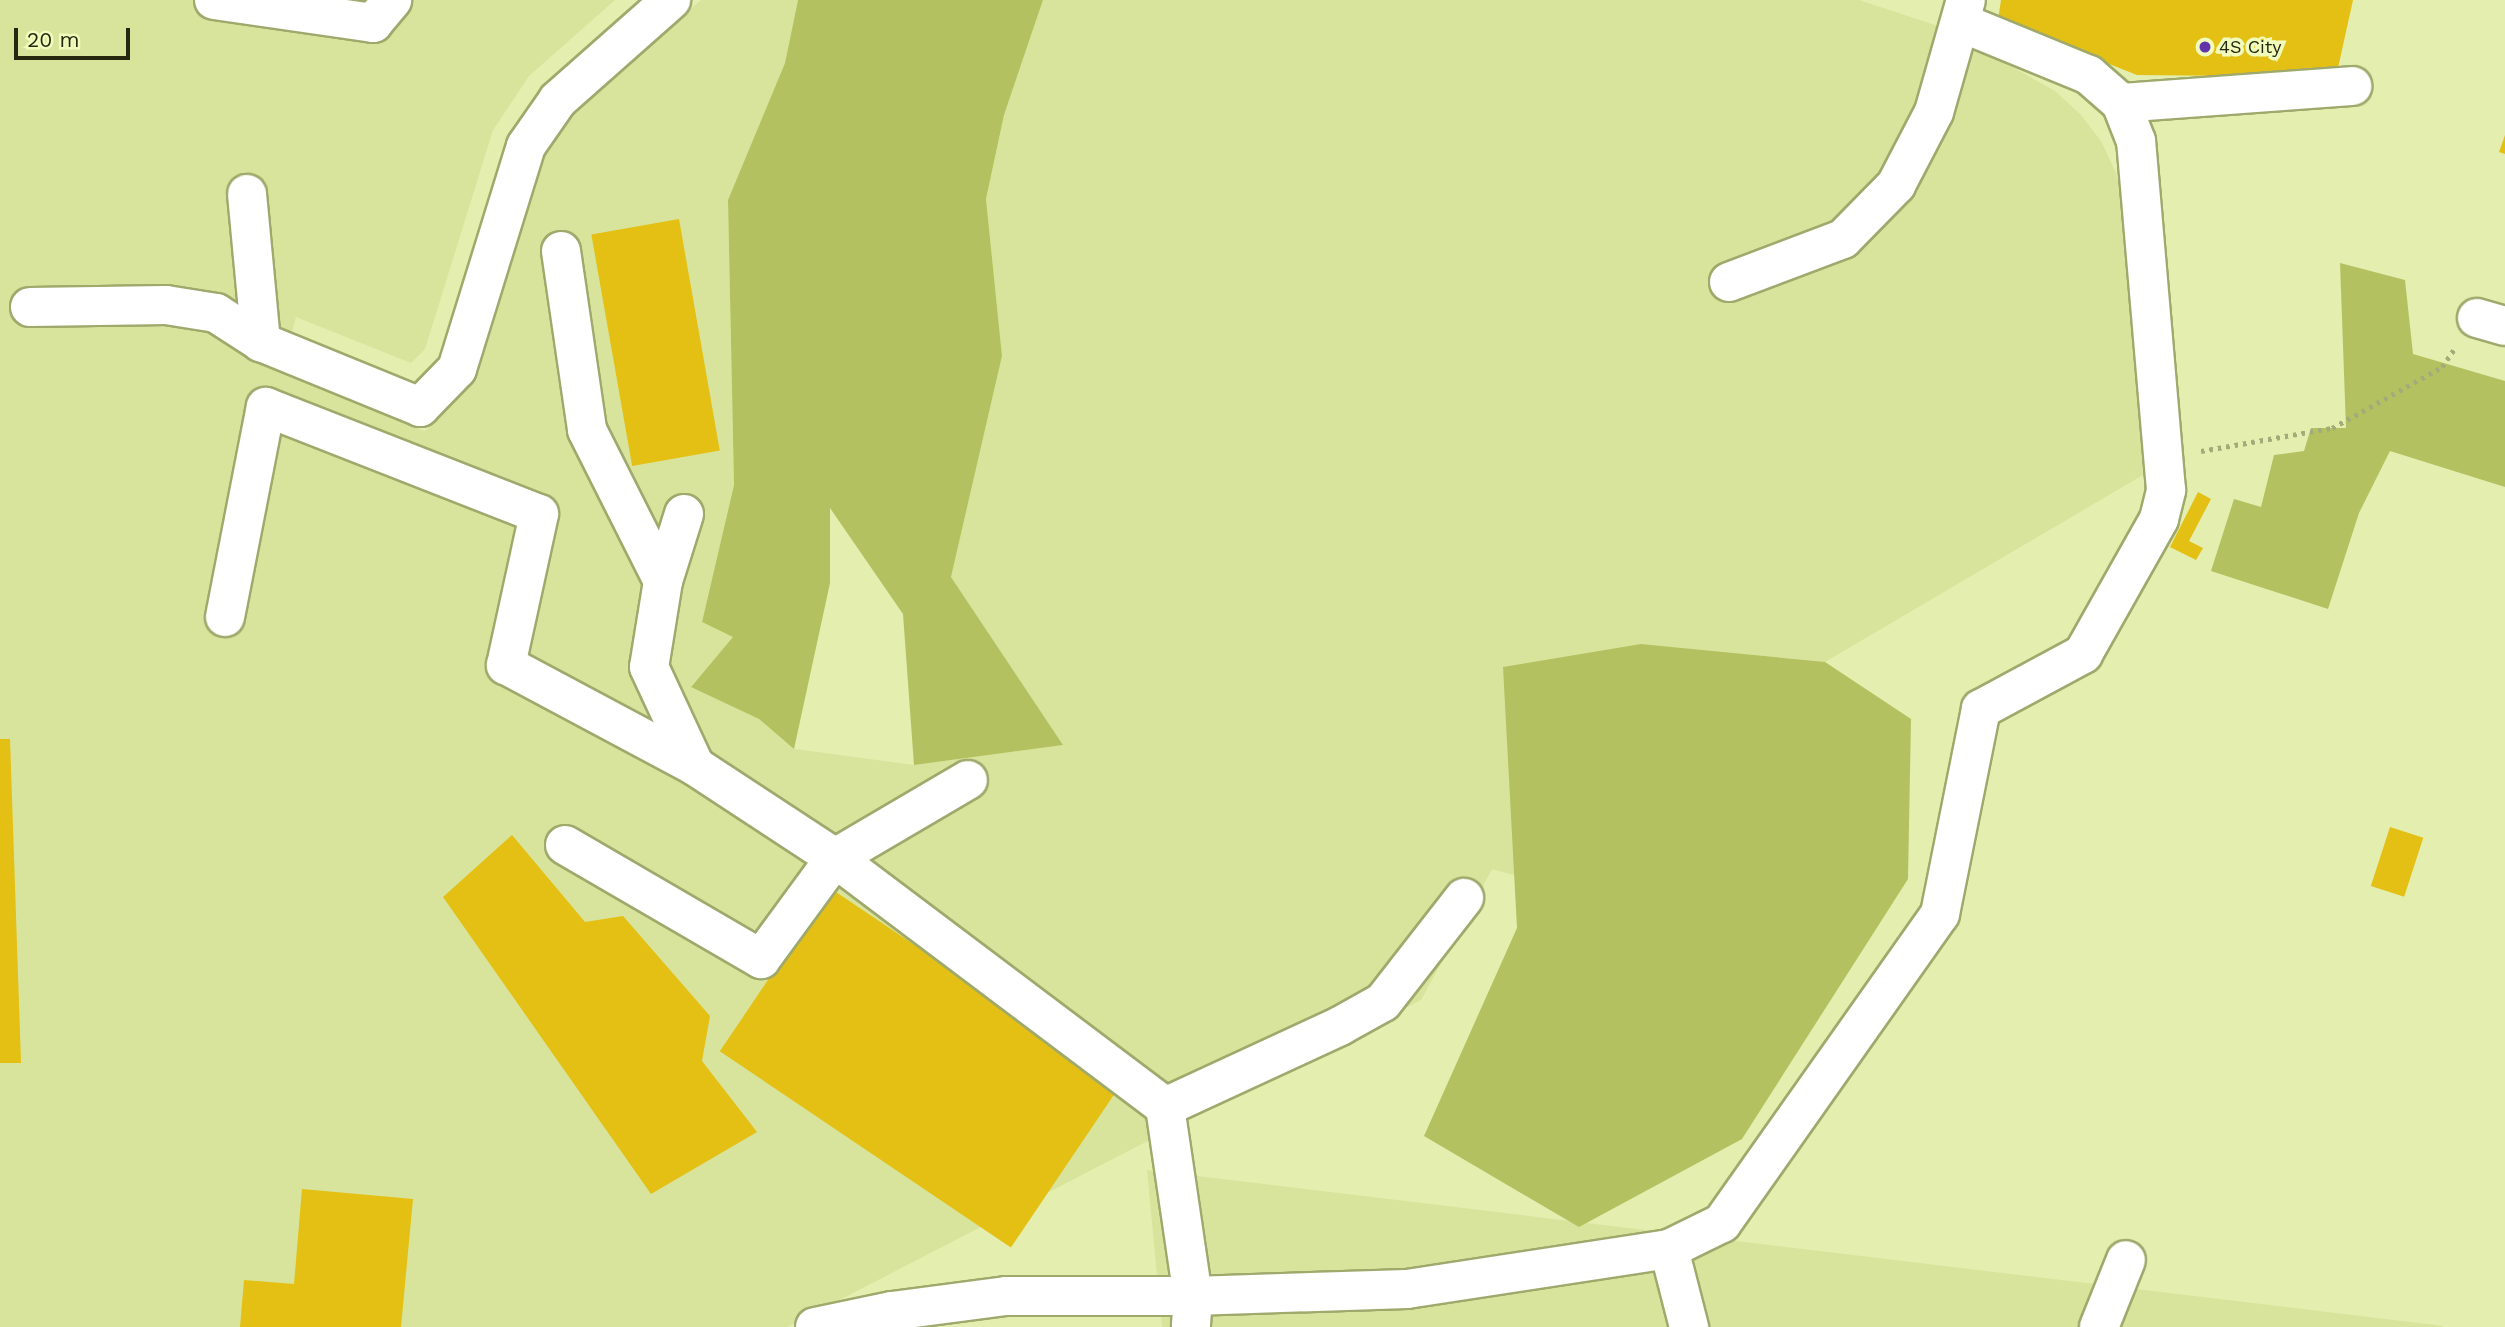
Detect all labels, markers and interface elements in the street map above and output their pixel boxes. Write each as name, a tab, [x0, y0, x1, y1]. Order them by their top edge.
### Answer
scale bar	[18, 14, 133, 58]
text: 20 m	[27, 27, 79, 52]
place label: 4S City	[2219, 36, 2282, 58]
marker: 4S City	[2197, 39, 2213, 55]

